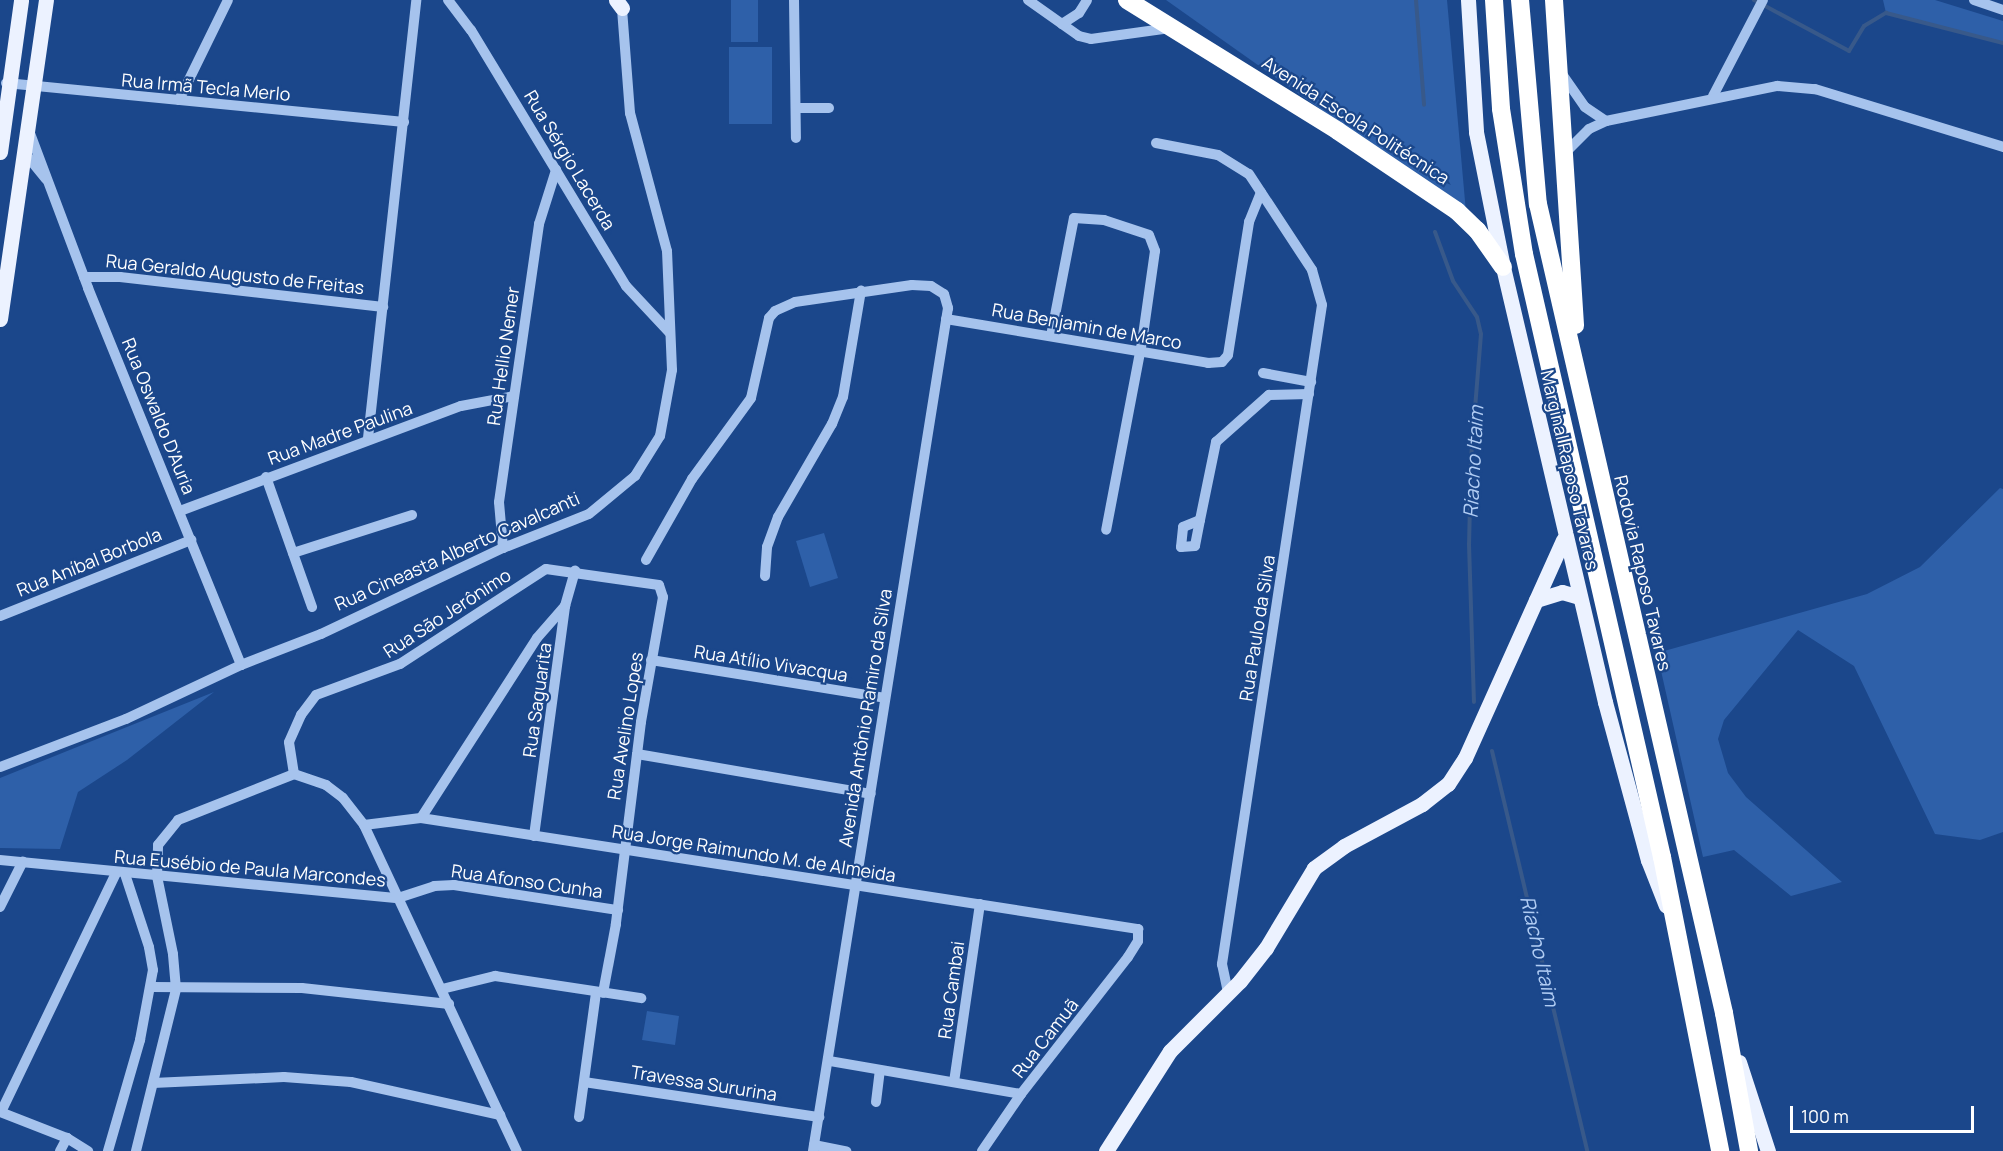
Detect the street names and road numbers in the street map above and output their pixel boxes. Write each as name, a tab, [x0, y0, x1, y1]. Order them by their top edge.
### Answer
street label: Avenida Escola Politécnica	[1258, 51, 1454, 189]
street label: Rua Irmã Tecla Merlo	[121, 69, 291, 105]
street label: Rua Sérgio Lacerda	[520, 86, 620, 234]
street label: Rua Geraldo Augusto de Freitas	[105, 250, 365, 298]
street label: Rua Hellio Nemer	[483, 285, 523, 427]
street label: Rua Benjamin de Marco	[990, 299, 1184, 353]
street label: Rua Oswaldo D'Auria	[118, 335, 200, 497]
street label: Marginal Raposo Tavares	[1536, 368, 1604, 572]
street label: Rua Madre Paulina	[265, 397, 415, 469]
street label: Rodovia Raposo Tavares	[1610, 473, 1676, 673]
street label: Rua Cineasta Alberto Cavalcanti	[331, 487, 583, 615]
street label: Rua Aníbal Borbola	[14, 523, 164, 601]
street label: Rua Paulo da Silva	[1235, 553, 1279, 703]
street label: Rua São Jerônimo	[379, 564, 515, 662]
street label: Avenida Antônio Ramiro da Silva	[834, 587, 896, 849]
street label: Rua Atílio Vivacqua	[693, 640, 849, 686]
street label: Rua Saguarita	[518, 641, 556, 759]
street label: Rua Avelino Lopes	[603, 651, 647, 801]
street label: Rua Jorge Raimundo M. de Almeida	[611, 820, 897, 886]
street label: Rua Eusébio de Paula Marcondes	[113, 845, 387, 891]
street label: Rua Afonso Cunha	[450, 860, 604, 902]
street label: Rua Cambai	[933, 940, 969, 1040]
street label: Rua Camuã	[1007, 994, 1083, 1082]
street label: Travessa Sururina	[629, 1061, 779, 1105]

